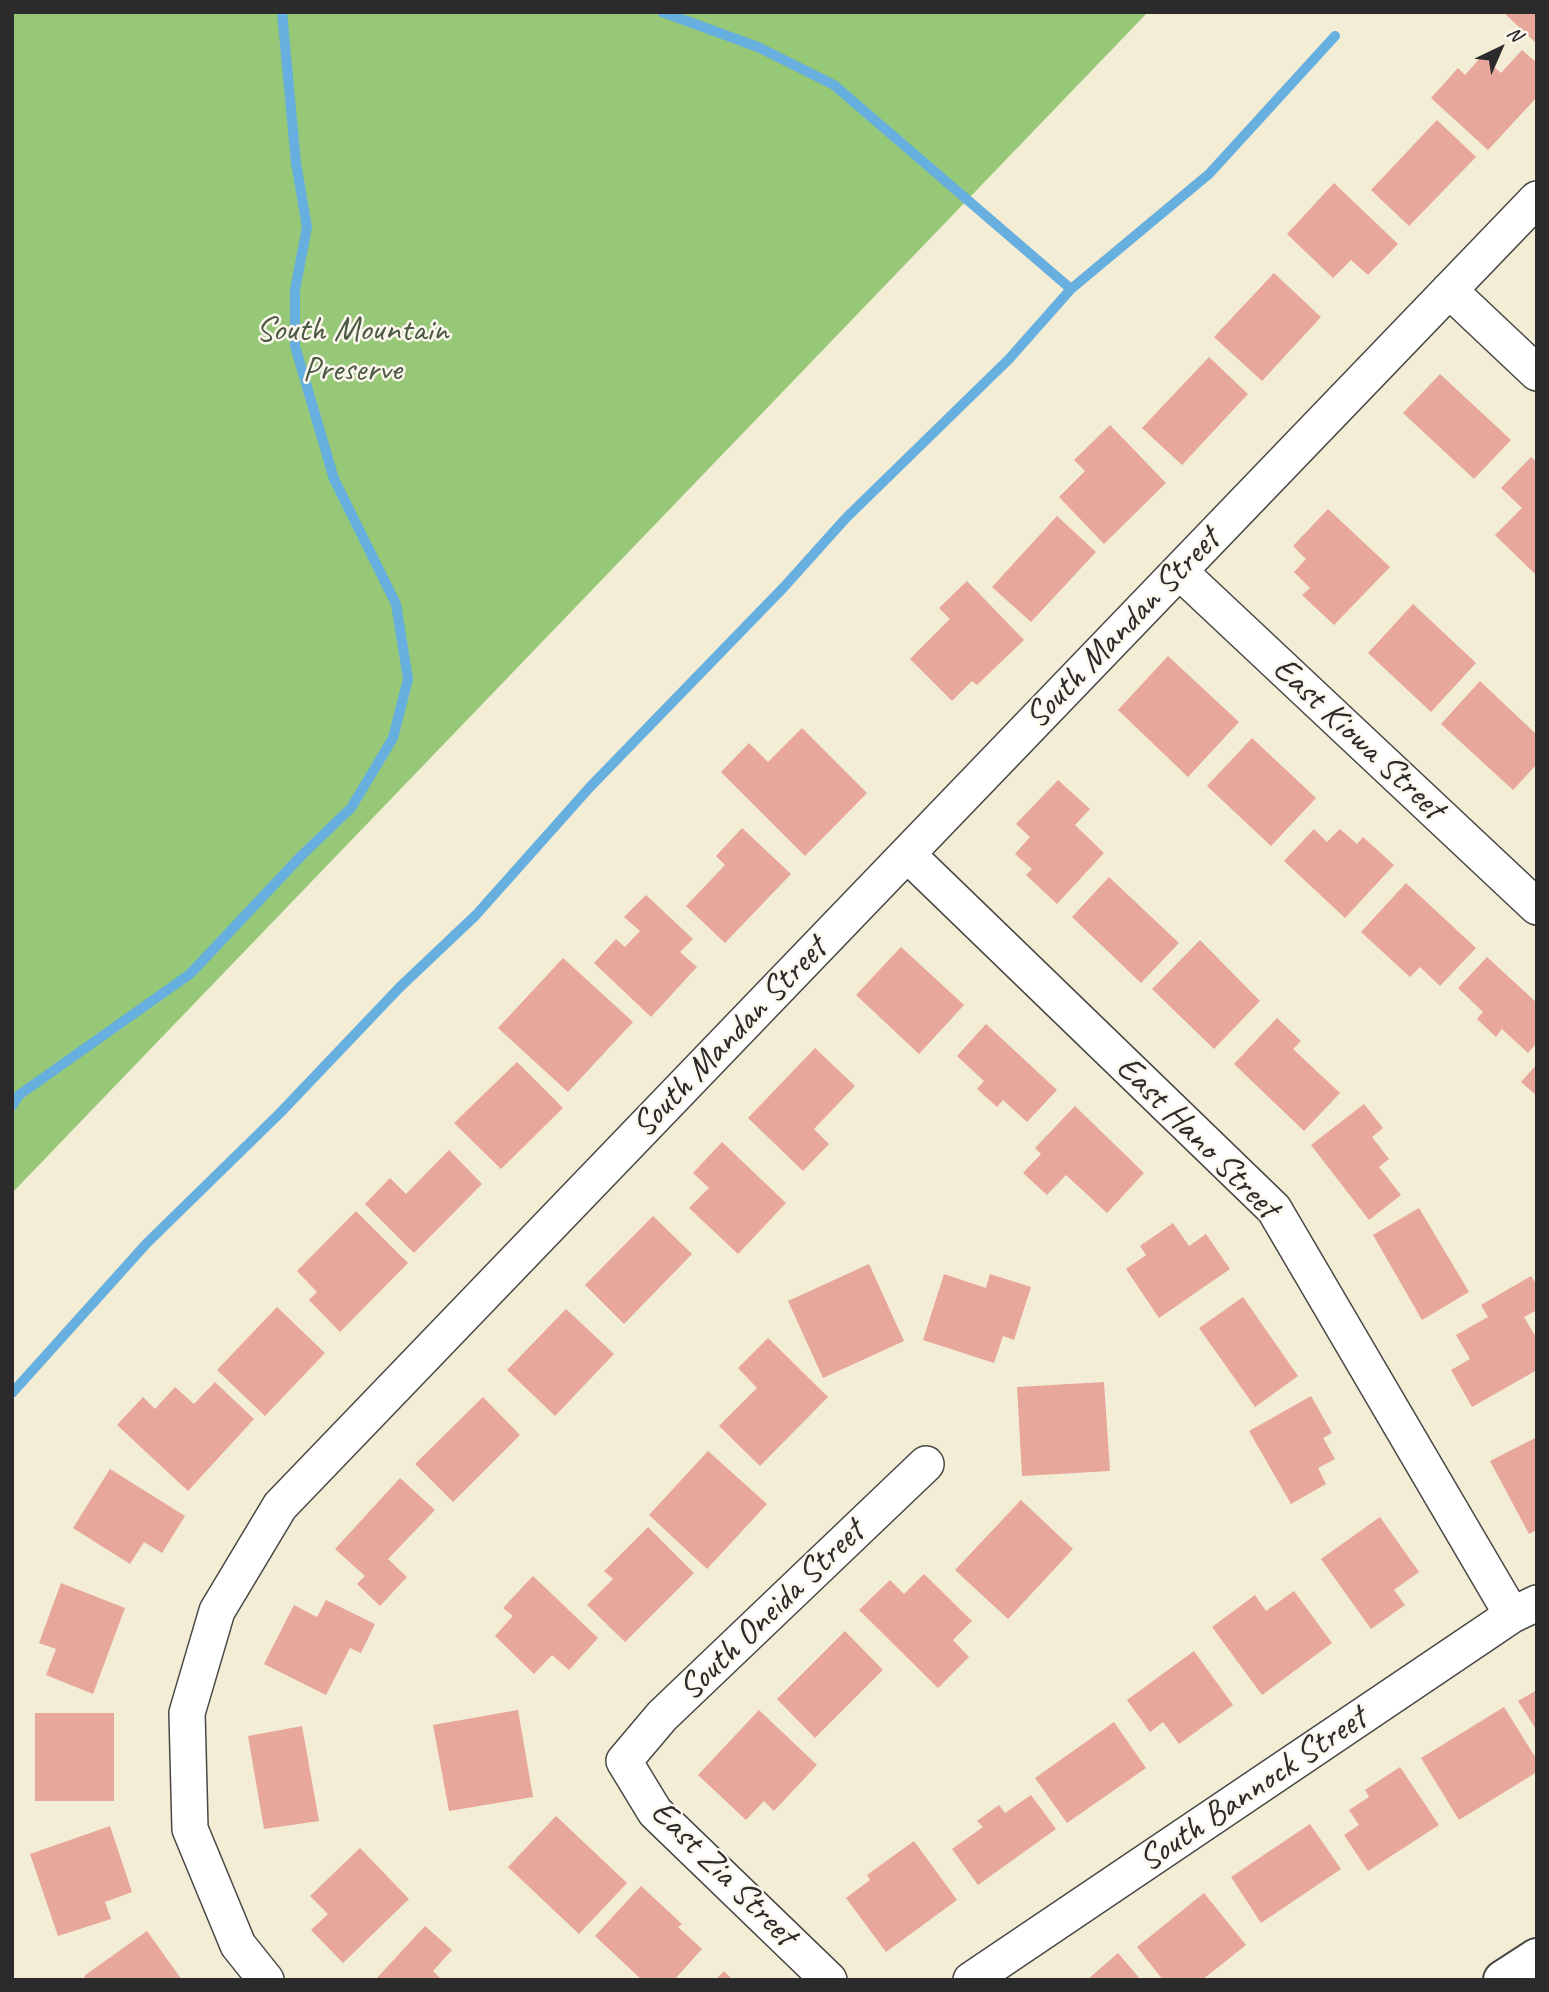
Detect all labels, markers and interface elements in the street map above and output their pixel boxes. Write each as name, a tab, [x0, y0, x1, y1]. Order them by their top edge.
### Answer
north arrow	[1465, 14, 1535, 84]
text: N	[1502, 21, 1527, 47]
park label: South Mountain Preserve	[256, 310, 448, 392]
street label: South Mandan Street	[1017, 520, 1229, 738]
street label: East Kiowa Street	[1263, 649, 1453, 829]
street label: South Mandan Street	[624, 929, 836, 1147]
street label: East Hano Street	[1107, 1048, 1287, 1228]
street label: South Oneida Street	[670, 1512, 874, 1710]
street label: South Bannock Street	[1131, 1698, 1375, 1882]
street label: East Zia Street	[641, 1792, 805, 1956]

